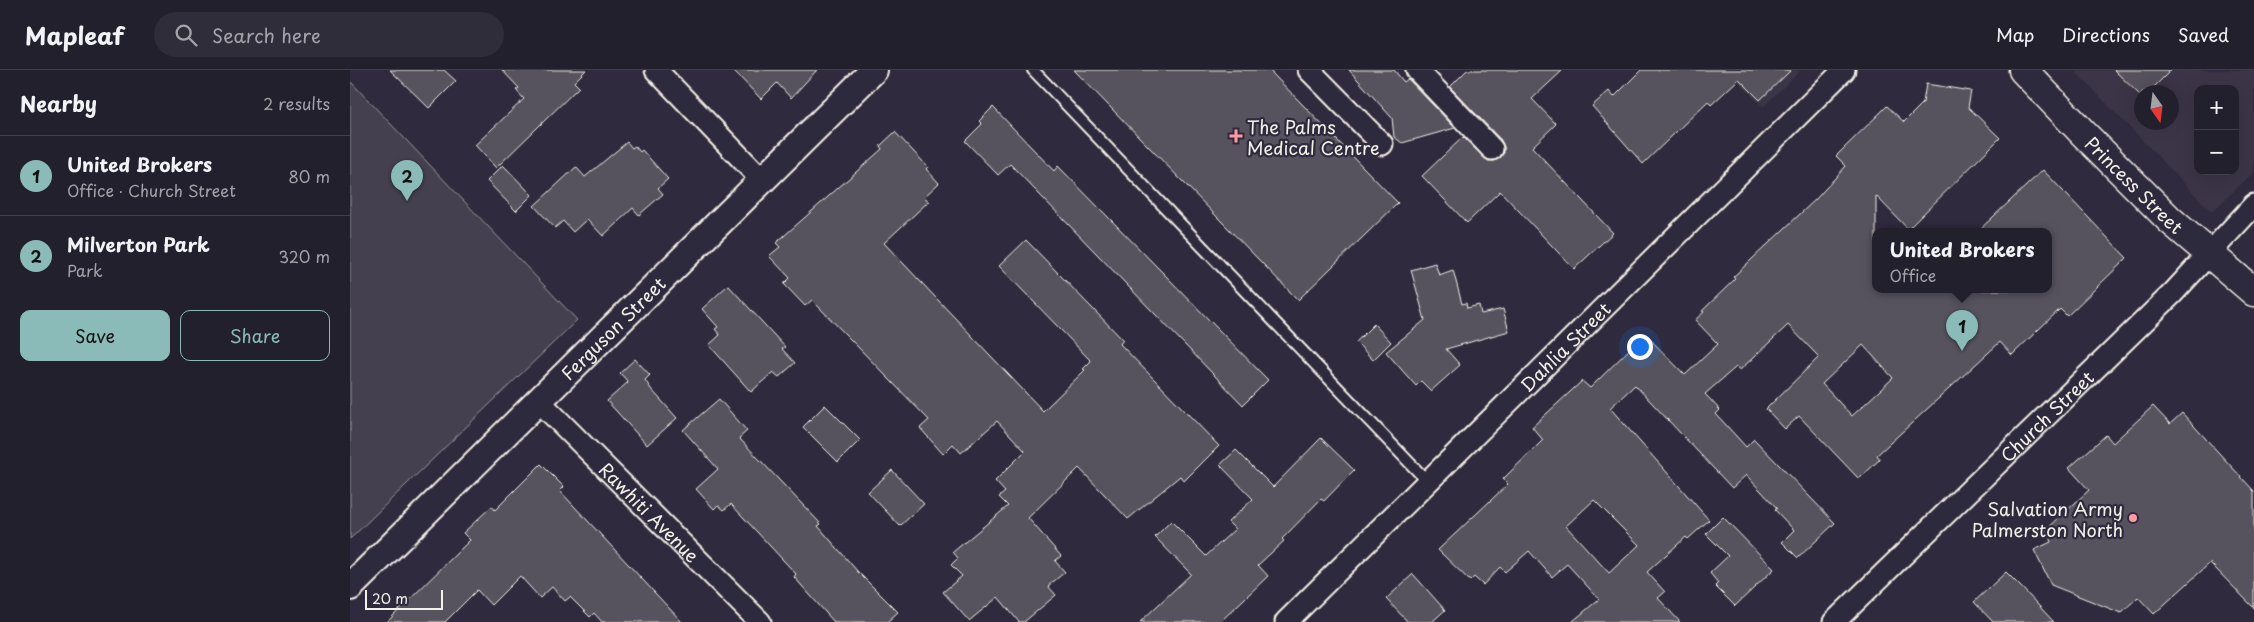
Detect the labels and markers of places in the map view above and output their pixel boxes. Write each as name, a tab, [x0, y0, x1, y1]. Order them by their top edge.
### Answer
place label: The Palms Medical Centre	[1247, 113, 1380, 161]
marker: The Palms Medical Centre	[1229, 129, 1243, 143]
pin: 2	[391, 160, 423, 201]
pin: 1	[1946, 310, 1978, 351]
place label: Salvation Army Palmerston North	[1972, 495, 2123, 543]
marker: Salvation Army Palmerston North	[2127, 512, 2139, 524]

